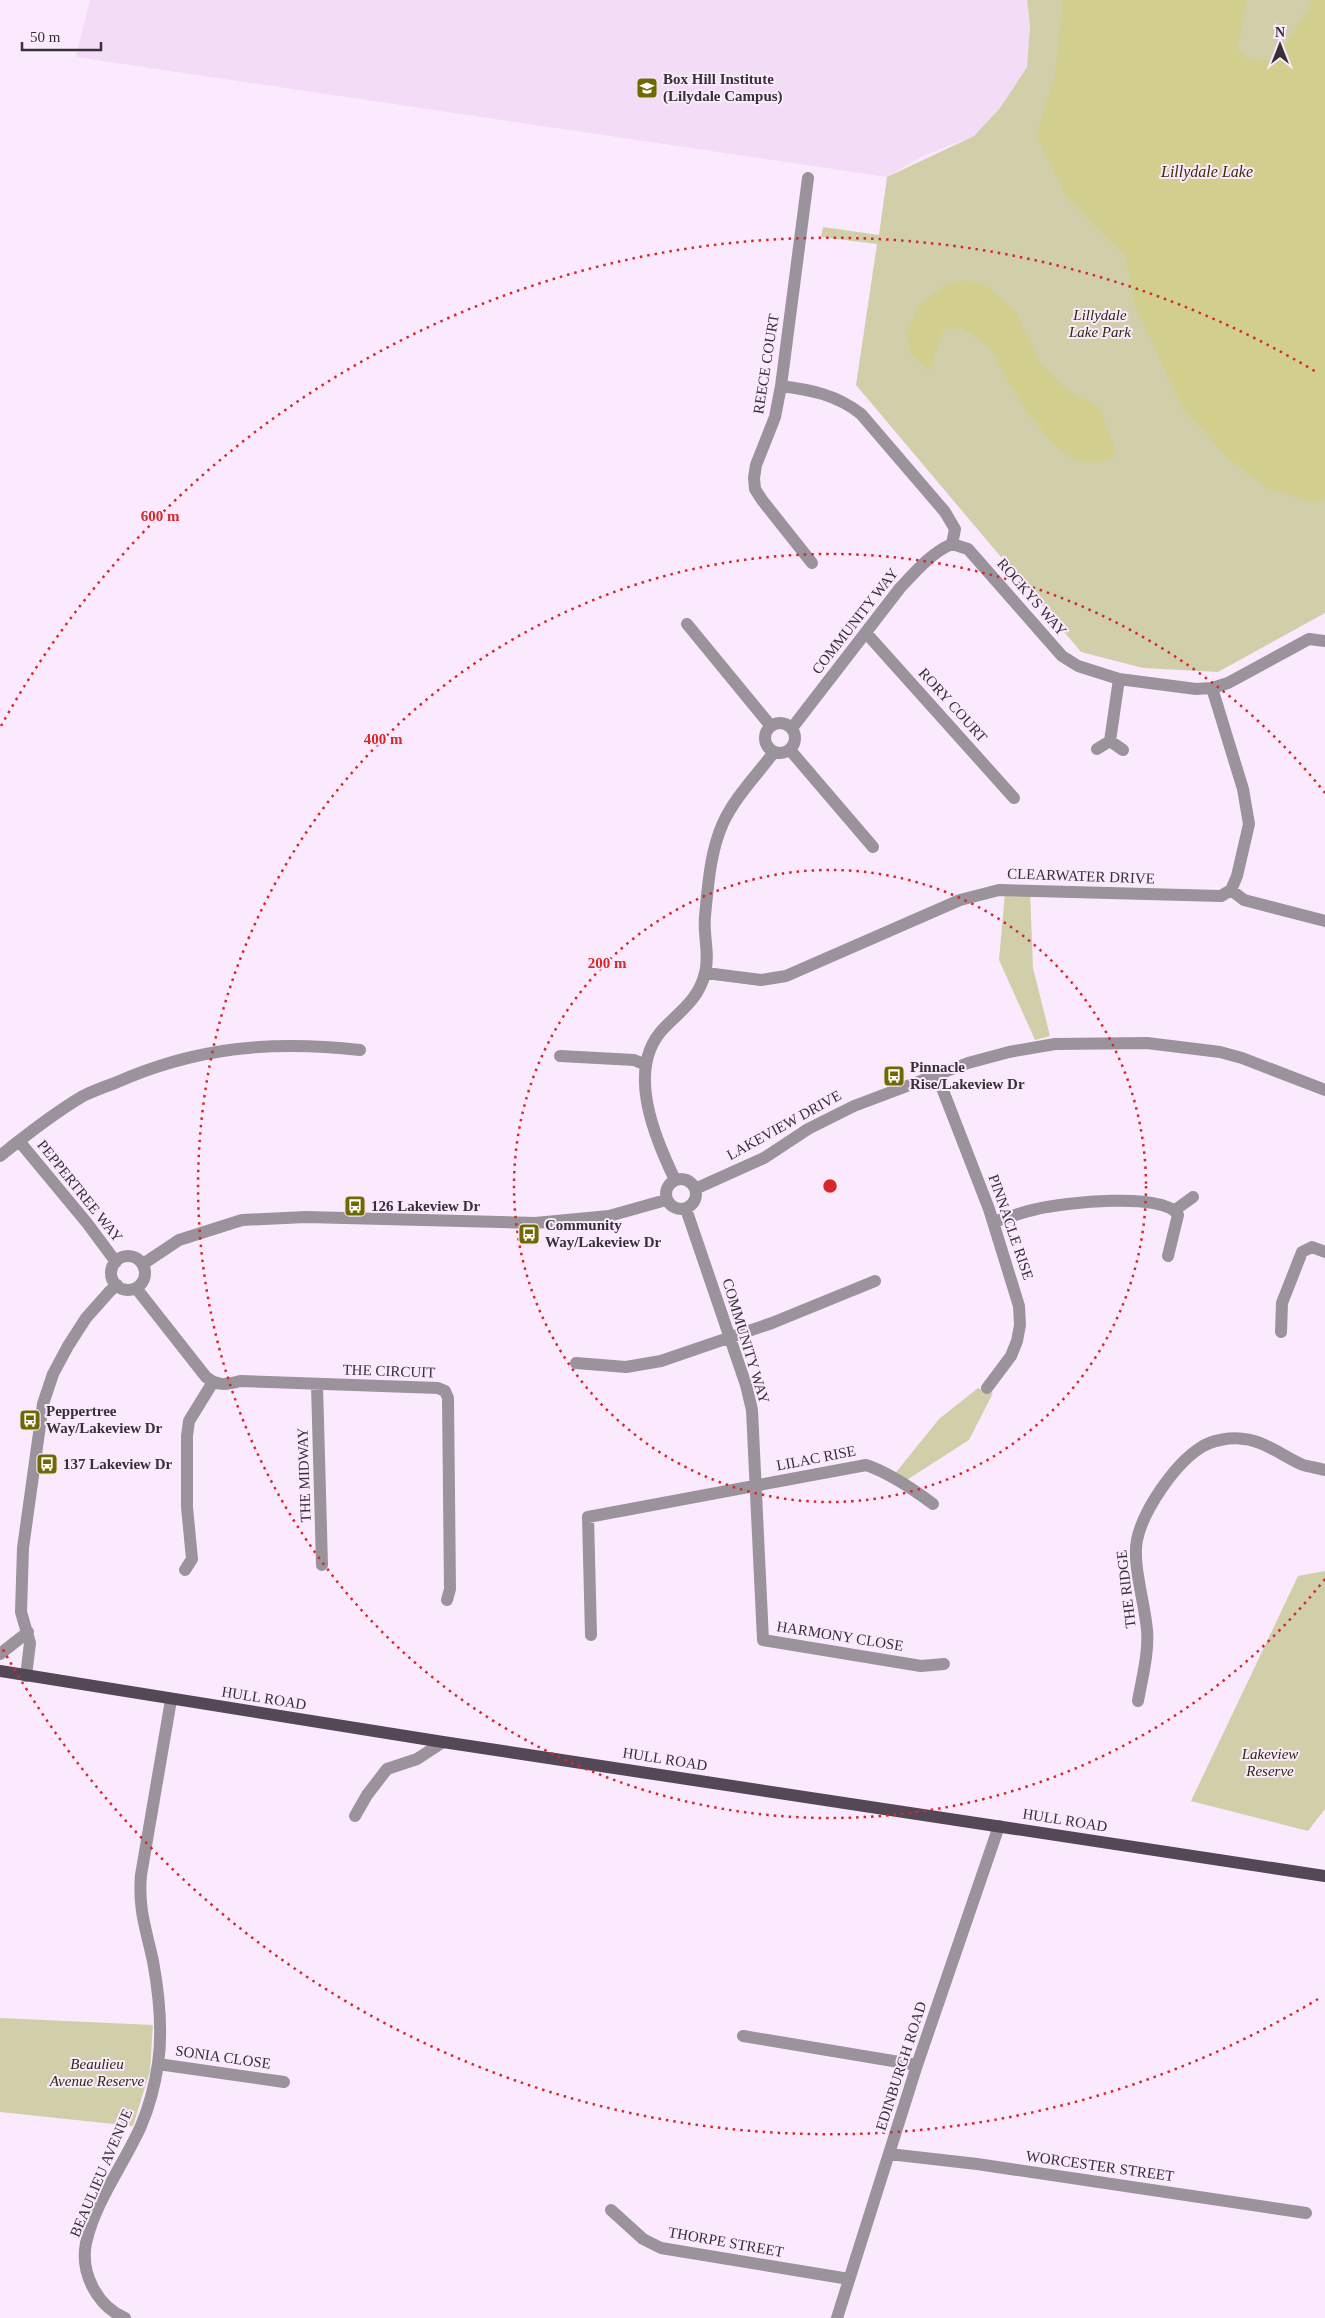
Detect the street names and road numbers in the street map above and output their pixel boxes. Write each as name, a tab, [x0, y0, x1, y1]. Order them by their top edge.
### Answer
street label: REECE COURT	[750, 313, 782, 415]
street label: ROCKYS WAY	[994, 555, 1070, 639]
street label: COMMUNITY WAY	[809, 565, 901, 677]
street label: RORY COURT	[916, 665, 990, 745]
street label: CLEARWATER DRIVE	[1007, 865, 1155, 887]
street label: LAKEVIEW DRIVE	[724, 1087, 844, 1163]
street label: PEPPERTREE WAY	[34, 1137, 126, 1245]
street label: PINNACLE RISE	[985, 1172, 1037, 1282]
street label: COMMUNITY WAY	[719, 1277, 773, 1406]
street label: THE CIRCUIT	[342, 1361, 436, 1381]
street label: THE MIDWAY	[294, 1427, 314, 1523]
street label: LILAC RISE	[775, 1442, 857, 1474]
street label: THE RIDGE	[1113, 1549, 1139, 1629]
street label: HARMONY CLOSE	[775, 1618, 905, 1654]
street label: HULL ROAD	[220, 1683, 308, 1713]
street label: HULL ROAD	[621, 1744, 709, 1774]
street label: HULL ROAD	[1021, 1805, 1109, 1835]
street label: EDINBURGH ROAD	[873, 1999, 929, 2132]
street label: SONIA CLOSE	[174, 2042, 272, 2072]
street label: BEAULIEU AVENUE	[67, 2107, 135, 2239]
street label: WORCESTER STREET	[1025, 2148, 1175, 2184]
street label: THORPE STREET	[667, 2224, 785, 2260]

